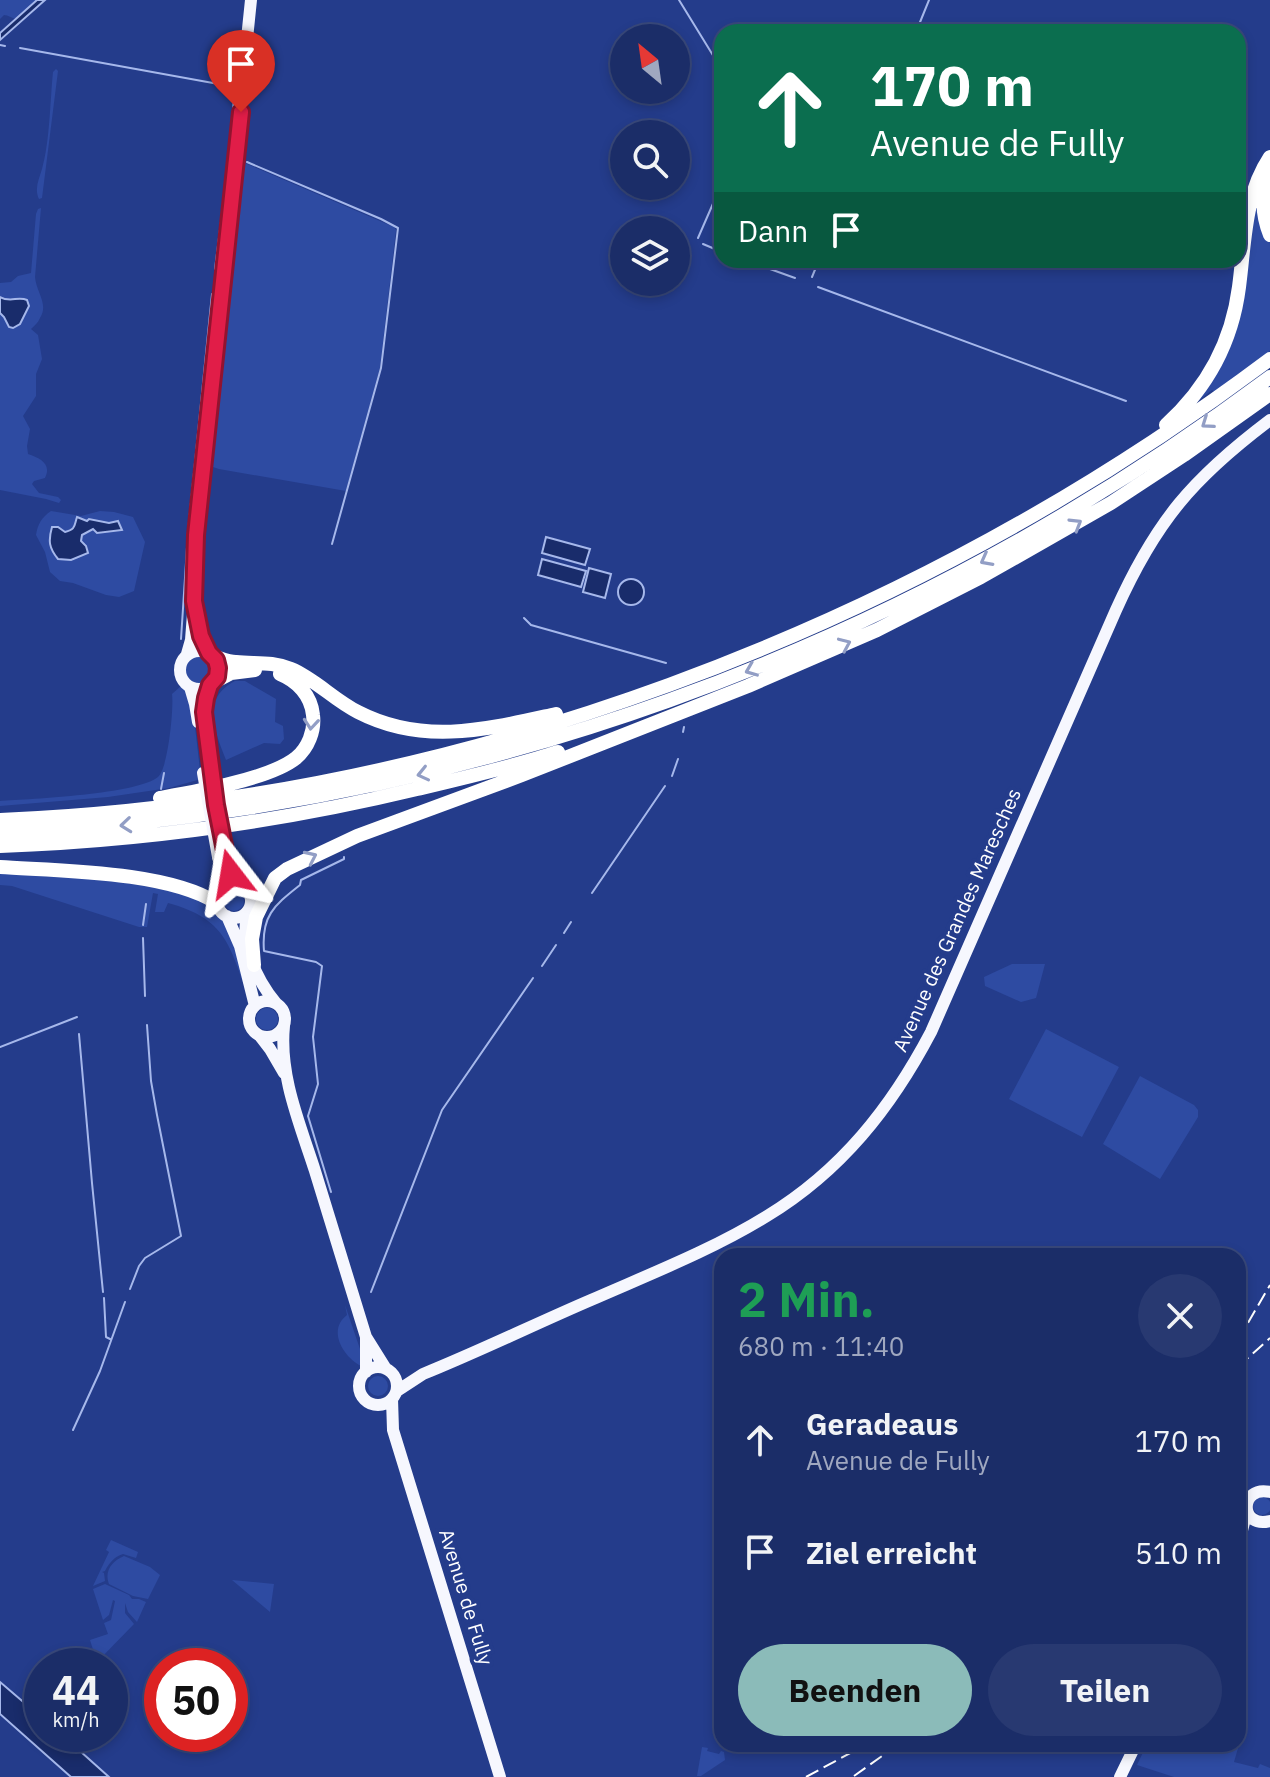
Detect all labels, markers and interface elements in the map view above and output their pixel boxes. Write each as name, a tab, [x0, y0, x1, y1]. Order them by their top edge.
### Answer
north arrow	[610, 24, 690, 104]
map controls	[610, 24, 690, 296]
pin	[207, 30, 275, 112]
icon: arrive	[219, 42, 263, 86]
text: 170 m	[870, 49, 1034, 121]
icon: ahead	[738, 56, 842, 160]
text: Avenue de Fully	[870, 119, 1125, 166]
button: search	[610, 120, 690, 200]
icon: arrive	[824, 208, 868, 252]
text: Dann	[738, 211, 808, 250]
button: layers	[610, 216, 690, 296]
one-way arrow	[1201, 413, 1215, 428]
one-way arrow	[1067, 518, 1081, 534]
one-way arrow	[980, 550, 994, 565]
one-way arrow	[837, 638, 852, 654]
one-way arrow	[745, 660, 759, 677]
one-way arrow	[303, 718, 320, 731]
one-way arrow	[417, 765, 431, 782]
street label: Avenue des Grandes Maresches	[886, 784, 1027, 1056]
one-way arrow	[119, 816, 132, 833]
position arrow	[189, 832, 273, 916]
one-way arrow	[303, 851, 317, 867]
text: 2 Min.	[738, 1268, 875, 1330]
button: close	[1138, 1274, 1222, 1358]
text: 680 m · 11:40	[738, 1329, 904, 1363]
text: Geradeaus	[806, 1404, 958, 1443]
icon: ahead	[738, 1418, 782, 1462]
text: 170 m	[1135, 1421, 1222, 1460]
text: Avenue de Fully	[806, 1443, 990, 1477]
street label: Avenue de Fully	[433, 1525, 500, 1668]
icon: arrive	[738, 1530, 782, 1574]
text: Ziel erreicht	[806, 1533, 977, 1572]
text: 510 m	[1135, 1533, 1222, 1572]
button: Beenden	[738, 1644, 972, 1736]
button: Teilen	[988, 1644, 1222, 1736]
speed limit sign: 50	[144, 1648, 248, 1752]
text: 44	[52, 1664, 100, 1716]
text: km/h	[52, 1706, 100, 1733]

